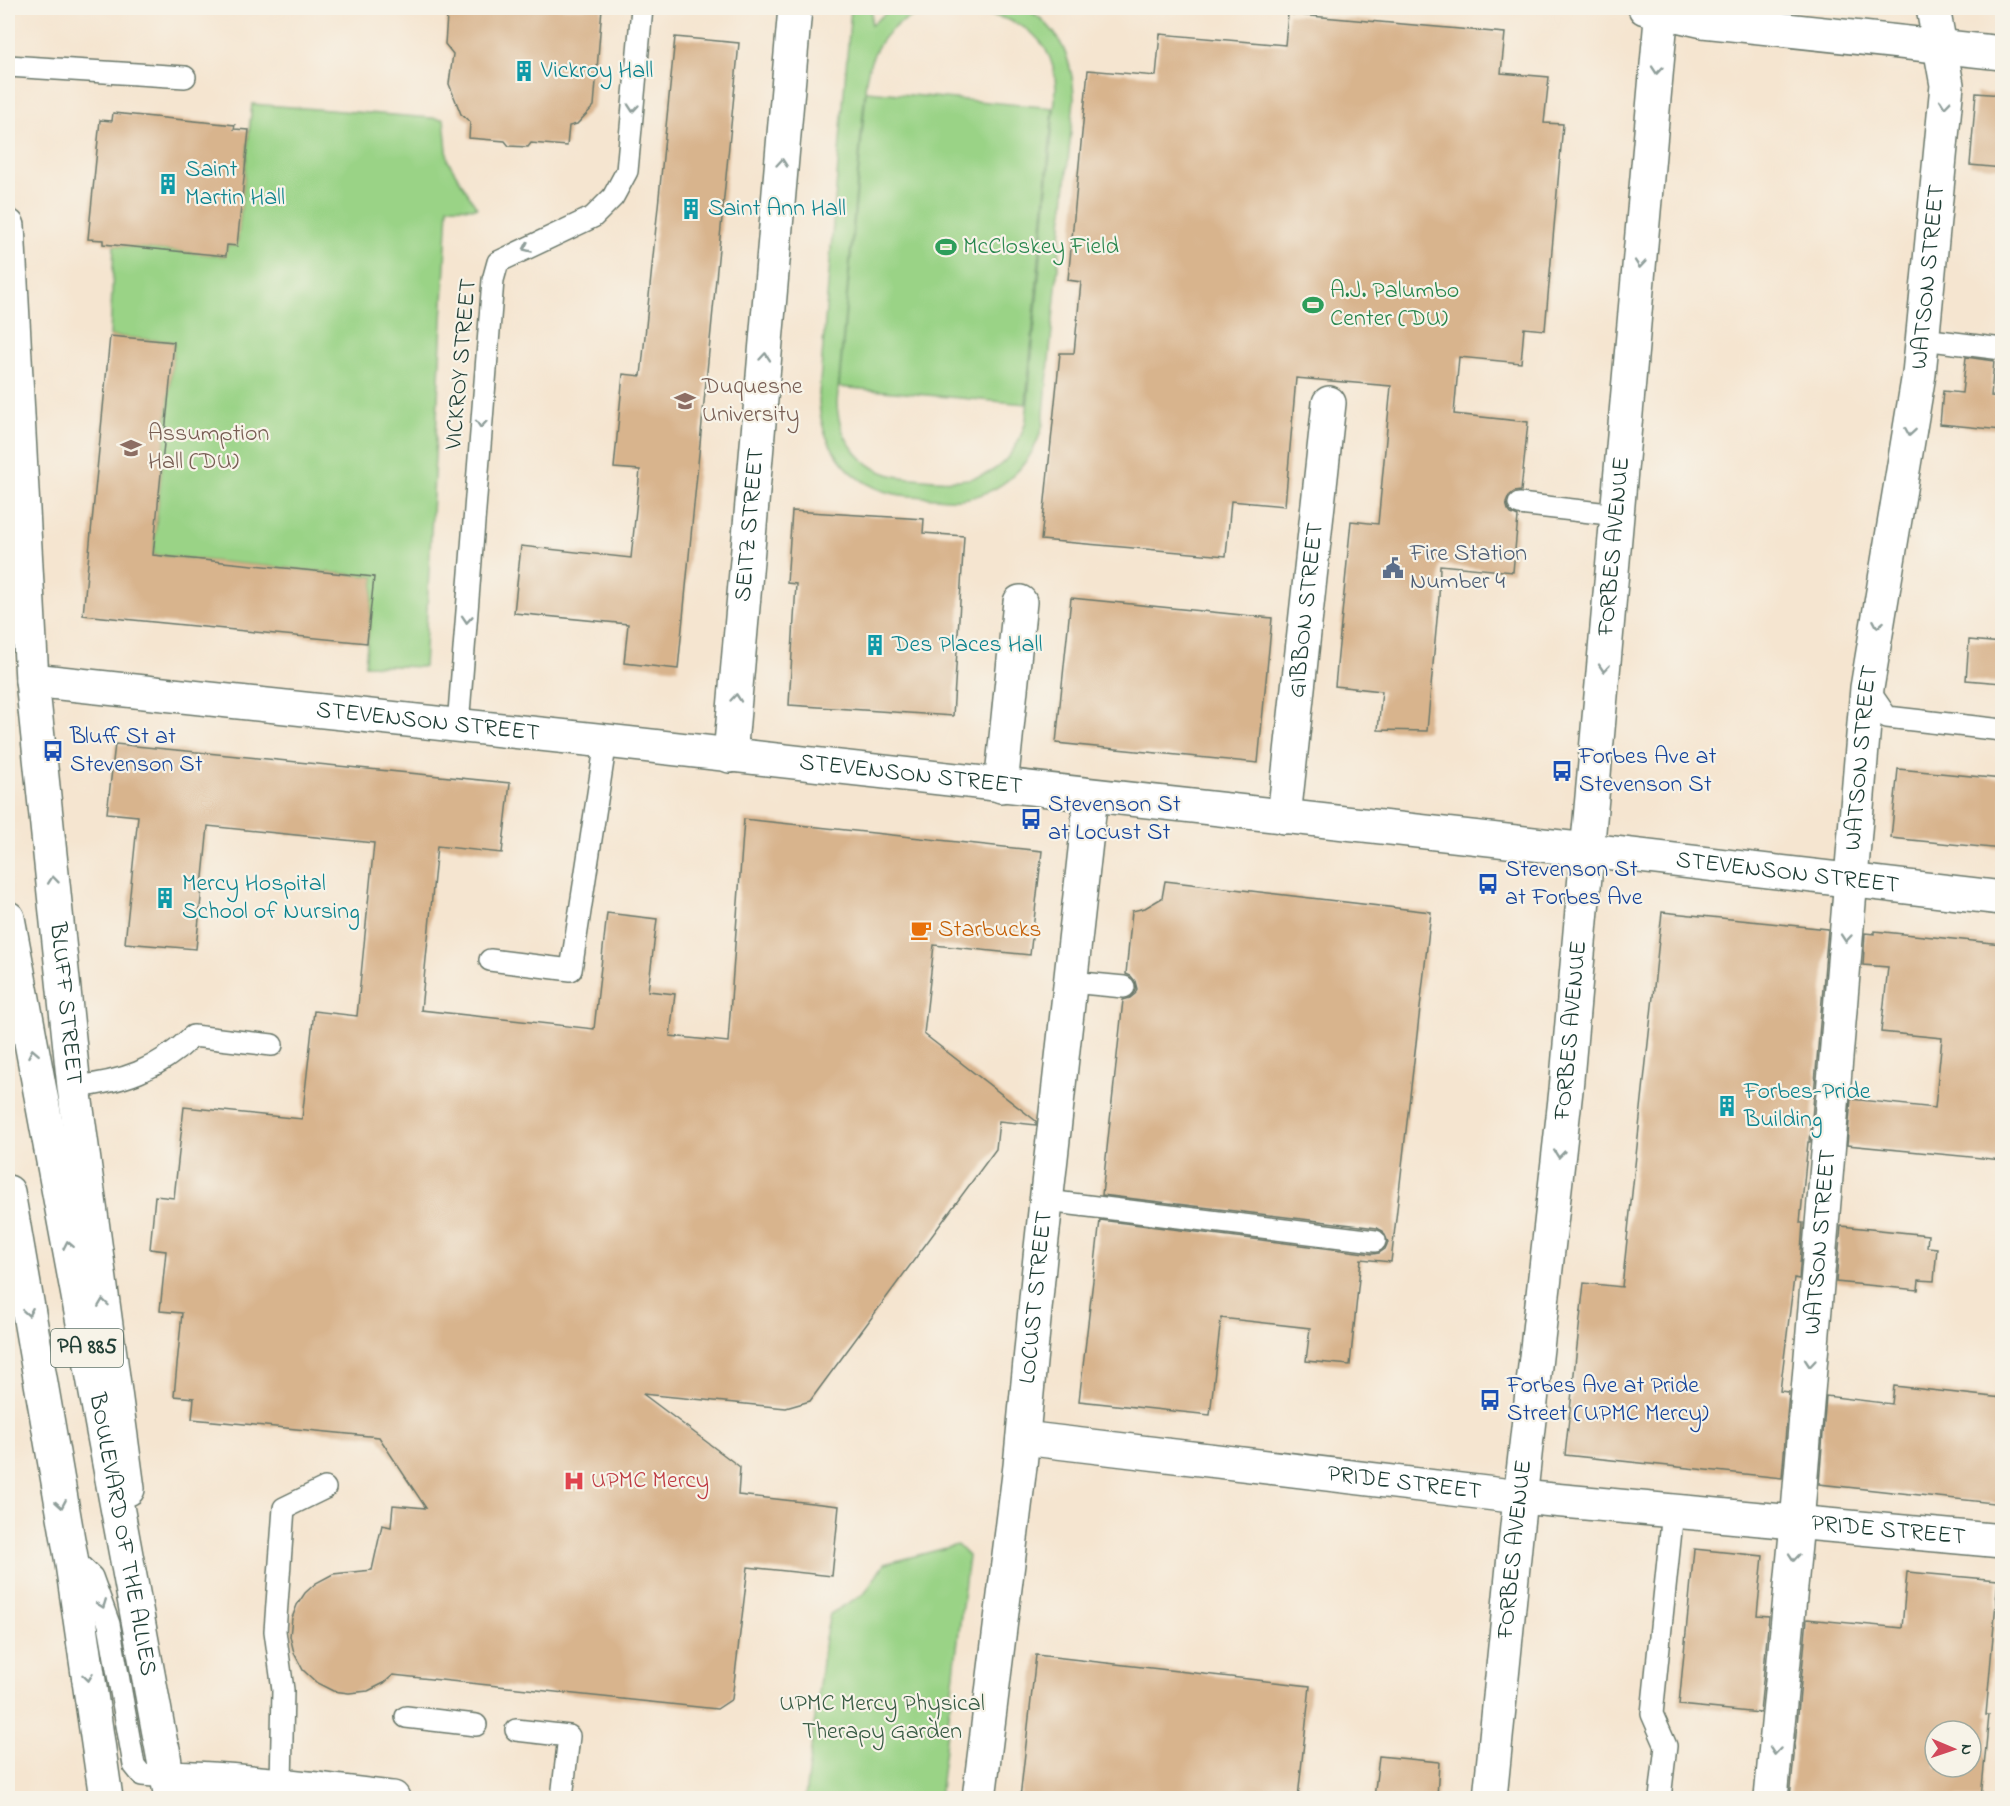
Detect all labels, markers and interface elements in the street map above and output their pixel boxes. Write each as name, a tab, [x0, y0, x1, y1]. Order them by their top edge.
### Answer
place label: Vickroy Hall	[540, 54, 653, 90]
building icon: Vickroy Hall	[512, 59, 536, 83]
one-way arrow	[1651, 65, 1664, 74]
one-way arrow	[1939, 100, 1952, 109]
one-way arrow	[627, 103, 640, 112]
place label: Saint Martin Hall	[185, 153, 285, 216]
one-way arrow	[775, 158, 788, 167]
building icon: Saint Martin Hall	[156, 172, 180, 196]
street label: WATSON STREET	[1902, 182, 1955, 371]
place label: Saint Ann Hall	[708, 192, 846, 227]
building icon: Saint Ann Hall	[679, 197, 703, 221]
place label: McCloskey Field	[963, 230, 1119, 266]
sports icon: McCloskey Field	[934, 235, 958, 259]
one-way arrow	[522, 241, 533, 253]
one-way arrow	[1634, 260, 1647, 269]
place label: A.J. Palumbo Center (DU)	[1330, 274, 1459, 337]
street label: VICKROY STREET	[437, 277, 487, 452]
sports icon: A.J. Palumbo Center (DU)	[1301, 293, 1325, 317]
one-way arrow	[758, 352, 771, 361]
place label: Duquesne University	[701, 370, 803, 434]
school or university icon: Duquesne University	[673, 389, 697, 413]
place label: Assumption Hall (DU)	[148, 417, 269, 480]
one-way arrow	[475, 420, 488, 429]
one-way arrow	[1904, 427, 1916, 436]
school or university icon: Assumption Hall (DU)	[119, 436, 143, 460]
street label: SEITZ STREET	[726, 446, 774, 603]
street label: FORBES AVENUE	[1589, 455, 1640, 638]
street label: GIBBON STREET	[1280, 520, 1333, 700]
place label: Fire Station Number 4	[1409, 537, 1527, 600]
public building icon: Fire Station Number 4	[1381, 556, 1405, 580]
one-way arrow	[461, 614, 474, 623]
one-way arrow	[1872, 619, 1885, 629]
place label: Des Places Hall	[891, 628, 1043, 663]
building icon: Des Places Hall	[863, 633, 887, 657]
street label: WATSON STREET	[1836, 662, 1888, 852]
one-way arrow	[1598, 663, 1611, 672]
street label: STEVENSON STREET	[314, 693, 541, 751]
one-way arrow	[729, 693, 742, 702]
place label: Bluff St at Stevenson St	[69, 720, 203, 783]
bus stop icon: Bluff St at Stevenson St	[41, 739, 65, 763]
place label: Forbes Ave at Stevenson St	[1578, 740, 1717, 803]
street label: STEVENSON STREET	[797, 745, 1025, 805]
bus stop icon: Forbes Ave at Stevenson St	[1550, 759, 1574, 783]
place label: Stevenson St at Locust St	[1048, 788, 1181, 851]
bus stop icon: Stevenson St at Locust St	[1019, 807, 1043, 831]
street label: STEVENSON STREET	[1674, 843, 1901, 903]
place label: Stevenson St at Forbes Ave	[1505, 853, 1643, 916]
place label: Mercy Hospital School of Nursing	[182, 867, 360, 930]
bus stop icon: Stevenson St at Forbes Ave	[1476, 872, 1500, 896]
one-way arrow	[47, 875, 60, 884]
building icon: Mercy Hospital School of Nursing	[153, 886, 177, 910]
place label: Starbucks	[938, 913, 1042, 948]
cafe icon: Starbucks	[909, 918, 933, 942]
street label: BLUFF STREET	[40, 920, 91, 1087]
one-way arrow	[1840, 934, 1853, 943]
street label: FORBES AVENUE	[1545, 939, 1597, 1123]
one-way arrow	[27, 1048, 39, 1057]
place label: Forbes-Pride Building	[1743, 1075, 1871, 1138]
building icon: Forbes-Pride Building	[1715, 1094, 1739, 1118]
street label: WATSON STREET	[1795, 1148, 1846, 1336]
one-way arrow	[1553, 1150, 1565, 1159]
street label: LOCUST STREET	[1010, 1209, 1063, 1385]
one-way arrow	[62, 1240, 75, 1250]
one-way arrow	[98, 1298, 110, 1307]
one-way arrow	[21, 1307, 34, 1317]
road number: PA 885	[51, 1329, 123, 1367]
one-way arrow	[1803, 1358, 1816, 1367]
place label: Forbes Ave at Pride Street (UPMC Mercy)	[1506, 1369, 1709, 1433]
bus stop icon: Forbes Ave at Pride Street (UPMC Mercy)	[1478, 1388, 1502, 1412]
street label: BOULEVARD OF THE ALLIES	[79, 1389, 166, 1679]
street label: PRIDE STREET	[1325, 1457, 1484, 1510]
street label: FORBES AVENUE	[1488, 1458, 1542, 1641]
place label: UPMC Mercy	[591, 1464, 709, 1500]
hospital icon: UPMC Mercy	[562, 1469, 586, 1493]
one-way arrow	[55, 1500, 67, 1509]
street label: PRIDE STREET	[1810, 1506, 1967, 1555]
one-way arrow	[1788, 1553, 1801, 1562]
one-way arrow	[95, 1598, 107, 1609]
one-way arrow	[82, 1672, 94, 1682]
park label: UPMC Mercy Physical Therapy Garden	[779, 1687, 985, 1751]
north arrow	[1923, 1719, 1983, 1779]
text: N	[1954, 1744, 1978, 1755]
one-way arrow	[1769, 1747, 1782, 1756]

